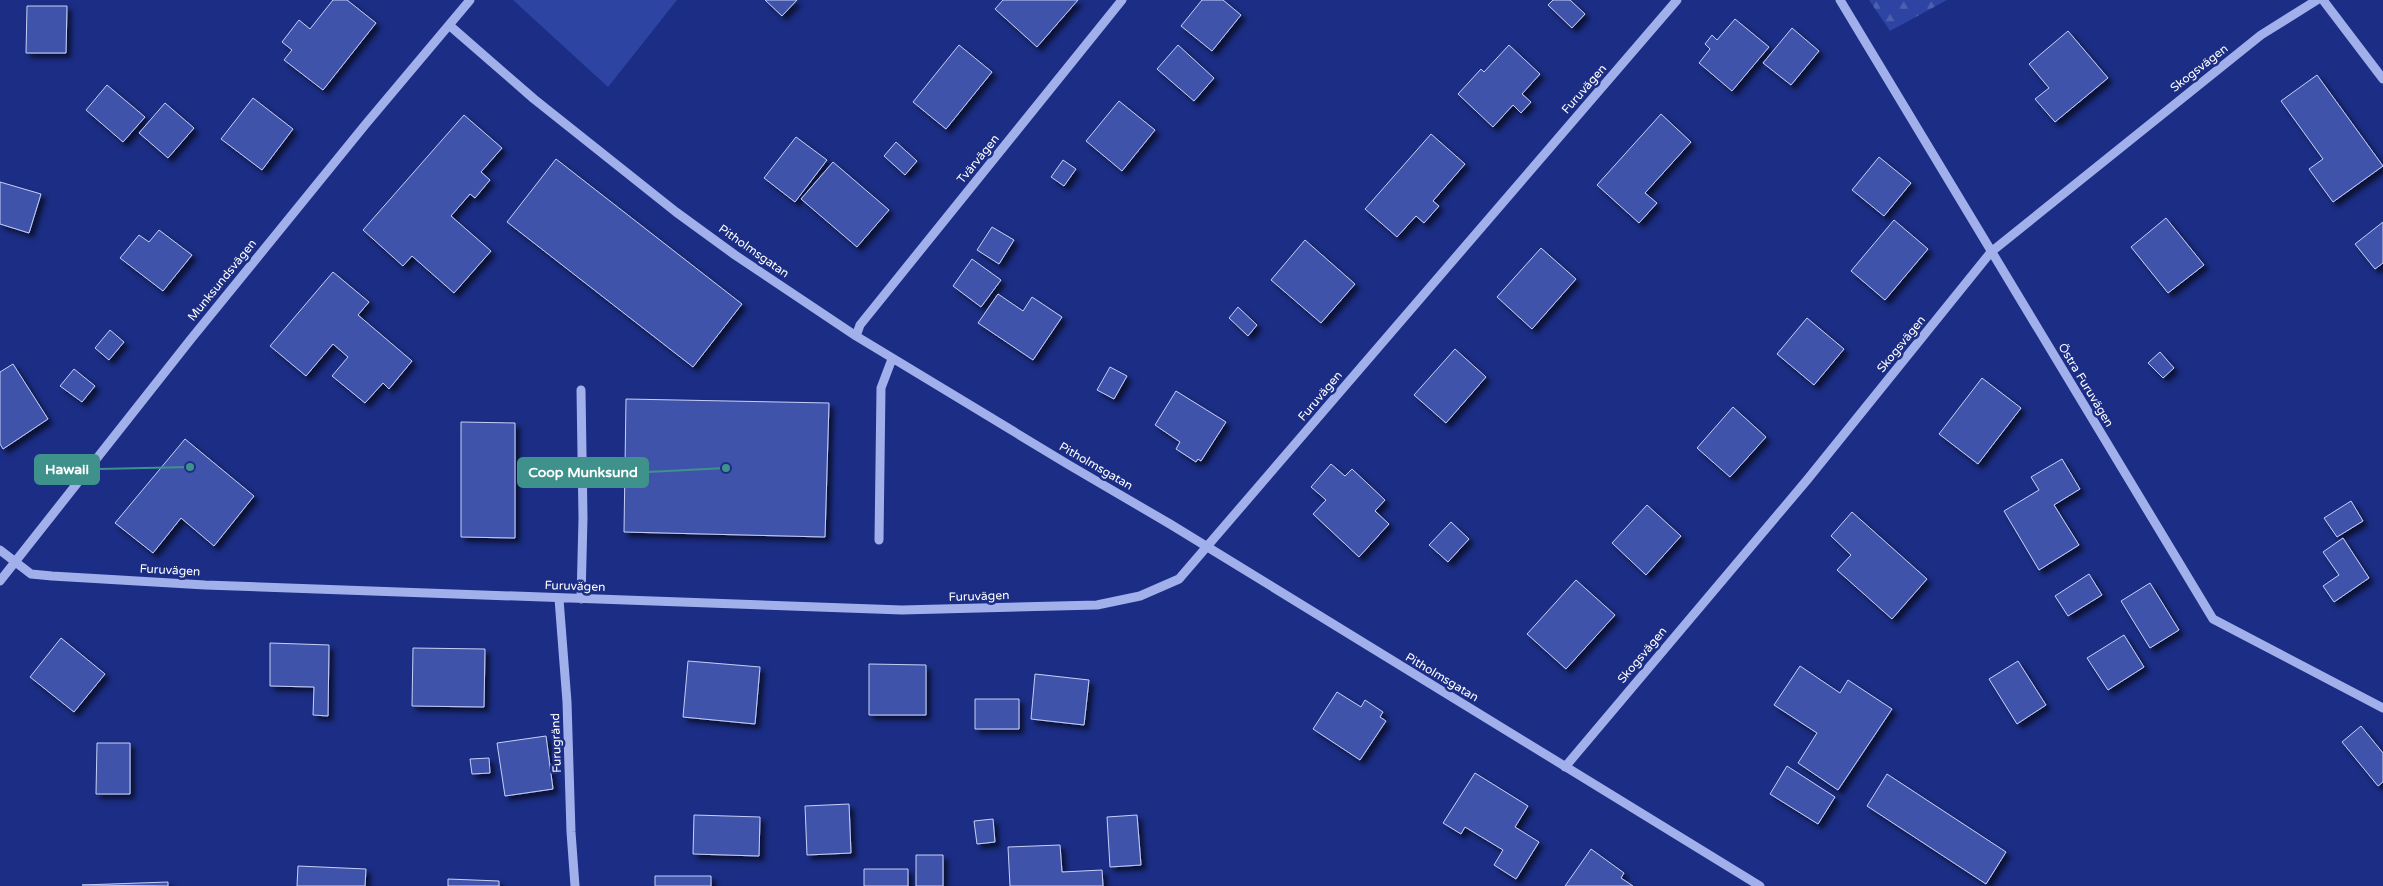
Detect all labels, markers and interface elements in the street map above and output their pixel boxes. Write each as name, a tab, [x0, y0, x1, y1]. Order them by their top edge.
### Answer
street label: Skogsvägen	[2167, 41, 2231, 95]
street label: Furuvägen	[1559, 61, 1609, 117]
street label: Tvärvägen	[954, 132, 1002, 186]
street label: Pitholmsgatan	[716, 222, 792, 280]
street label: Munksundsvägen	[185, 236, 259, 324]
street label: Skogsvägen	[1874, 313, 1928, 375]
street label: Östra Furuvägen	[2055, 341, 2117, 429]
street label: Furuvägen	[1295, 368, 1345, 424]
street label: Pitholmsgatan	[1057, 439, 1135, 493]
callout: Hawaii	[35, 455, 99, 484]
callout: Coop Munksund	[518, 458, 648, 487]
text: Hawaii	[45, 461, 89, 478]
text: Coop Munksund	[528, 464, 638, 481]
street label: Furuvägen	[139, 561, 201, 579]
street label: Furuvägen	[544, 578, 606, 594]
street label: Furuvägen	[948, 588, 1010, 604]
street label: Skogsvägen	[1614, 624, 1670, 686]
street label: Pitholmsgatan	[1403, 650, 1481, 704]
street label: Furugränd	[548, 713, 564, 773]

